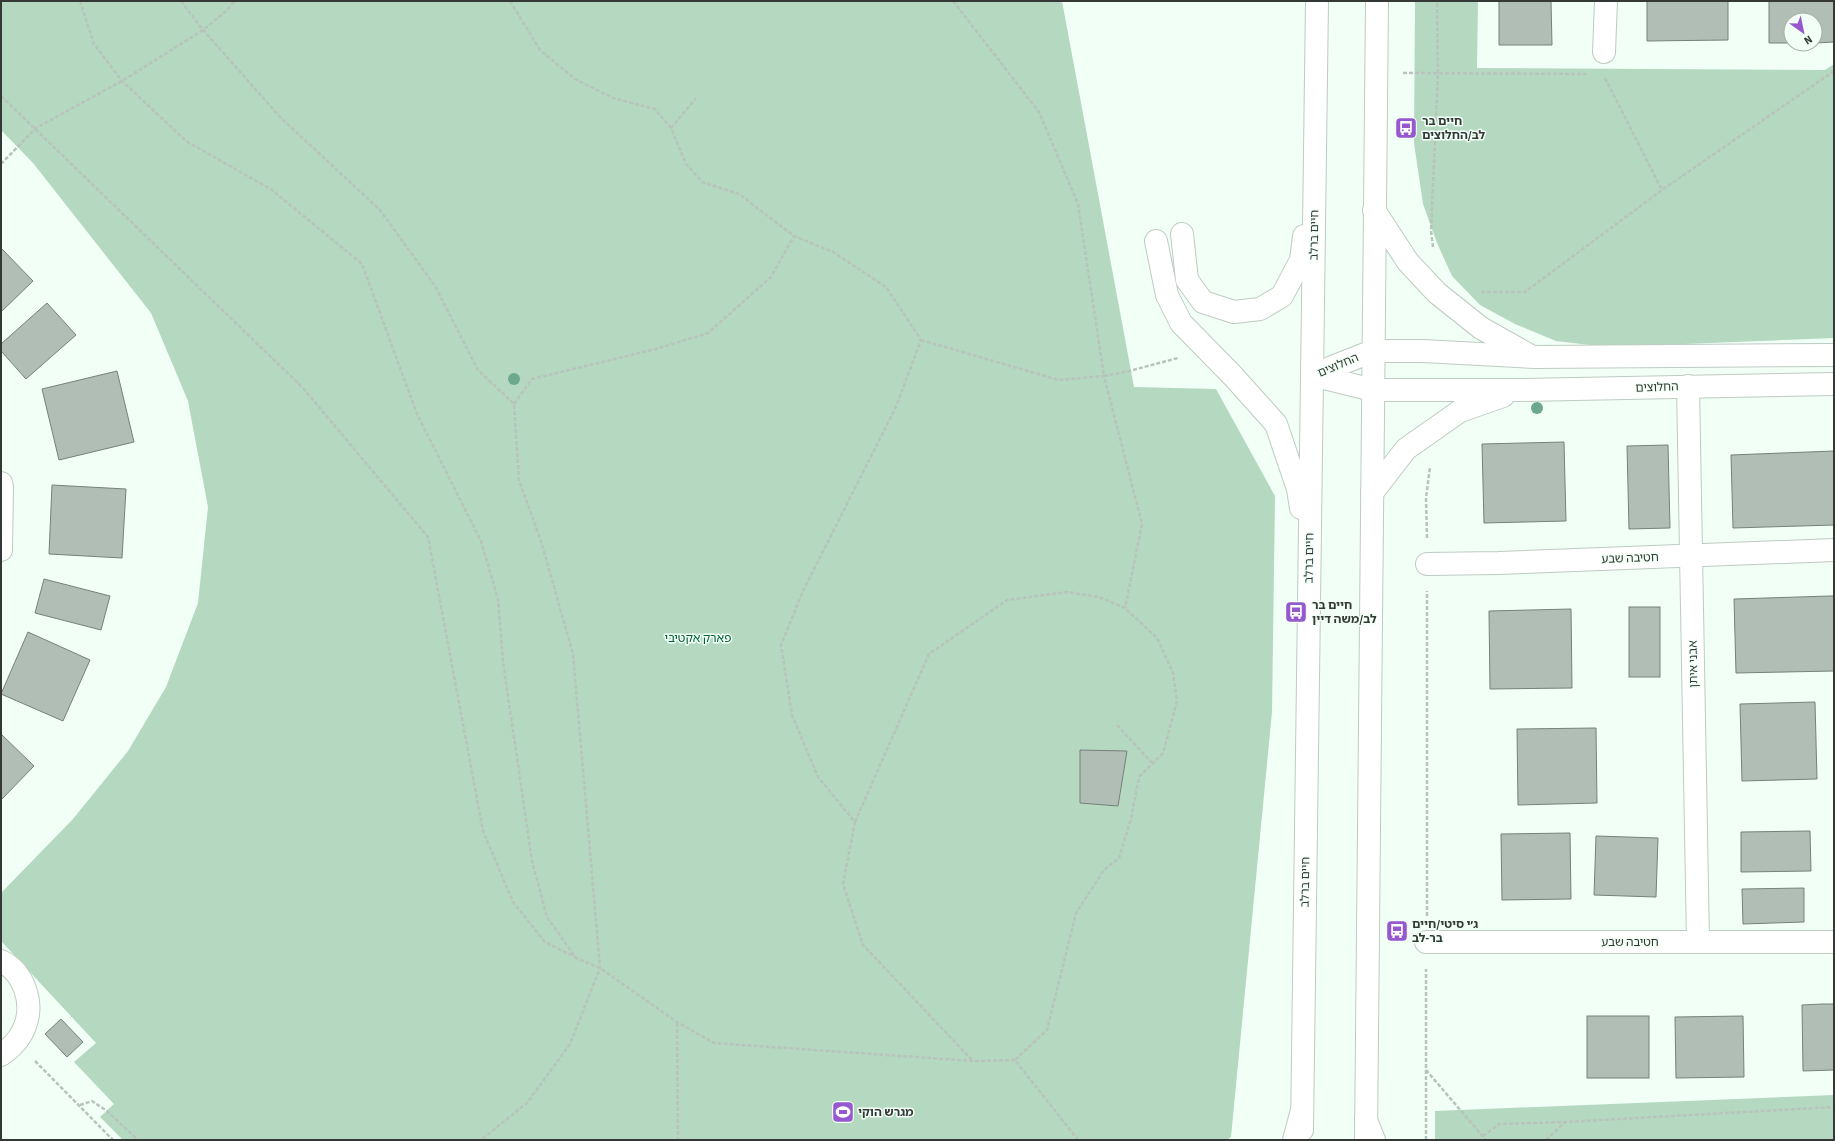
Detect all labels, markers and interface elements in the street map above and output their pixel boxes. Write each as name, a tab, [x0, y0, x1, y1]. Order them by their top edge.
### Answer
north arrow	[1783, 12, 1823, 52]
text: N	[1801, 32, 1815, 48]
place label: חיים בר לב/החלוצים	[1422, 113, 1485, 144]
bus stop icon: חיים בר לב/החלוצים	[1393, 115, 1419, 141]
street label: חיים ברלב	[1306, 209, 1323, 261]
street label: החלוצים	[1315, 349, 1361, 382]
street label: החלוצים	[1635, 378, 1679, 397]
street label: חיים ברלב	[1301, 532, 1318, 584]
street label: חטיבה שבע	[1601, 549, 1659, 568]
place label: חיים בר לב/משה דיין	[1312, 597, 1377, 628]
bus stop icon: חיים בר לב/משה דיין	[1283, 599, 1309, 625]
park label: פארק אקטיבי	[665, 630, 731, 647]
street label: אבני איתן	[1685, 640, 1702, 688]
street label: חיים ברלב	[1297, 856, 1314, 908]
place label: ג׳י סיטי/חיים בר-לב	[1412, 916, 1478, 947]
bus stop icon: ג׳י סיטי/חיים בר-לב	[1384, 918, 1410, 944]
street label: חטיבה שבע	[1601, 934, 1659, 951]
sports icon: מגרש הוקי	[830, 1099, 856, 1125]
place label: מגרש הוקי	[858, 1104, 914, 1121]

